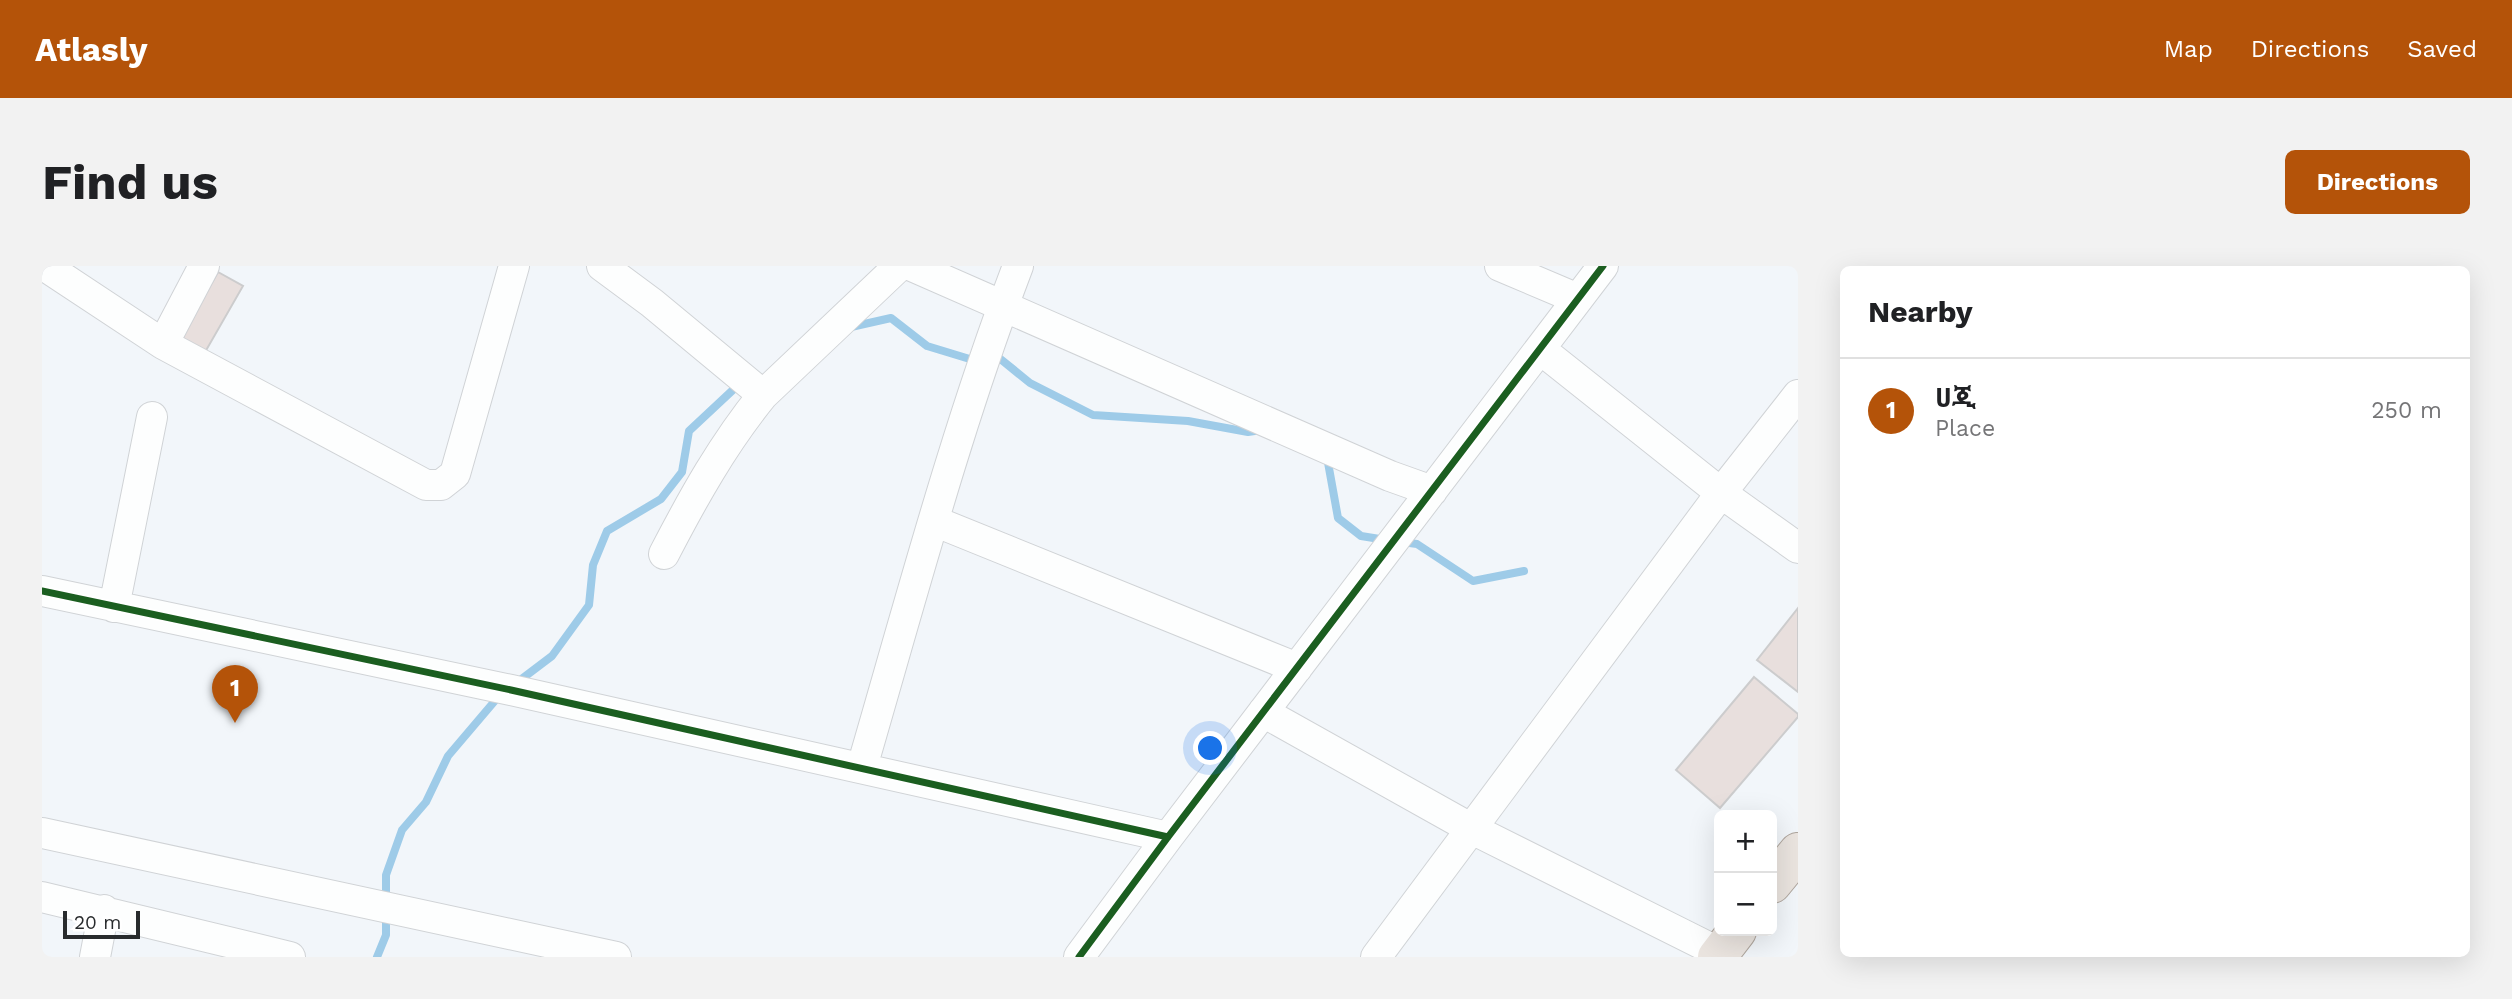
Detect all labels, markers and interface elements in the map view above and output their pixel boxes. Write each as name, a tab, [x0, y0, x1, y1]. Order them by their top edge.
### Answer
text: Atlasly	[35, 30, 147, 69]
text: Map	[2164, 35, 2213, 63]
text: Directions	[2251, 35, 2369, 63]
text: Saved	[2407, 35, 2477, 63]
button: Directions	[2285, 150, 2470, 214]
text: Find us	[42, 153, 218, 211]
text: Nearby	[1868, 294, 1973, 329]
text: ሀጂ	[1935, 383, 1976, 413]
text: 1	[1886, 397, 1896, 424]
text: 250 m	[2371, 397, 2442, 424]
text: Place	[1935, 415, 1995, 442]
pin: 1	[212, 665, 258, 723]
your location	[1193, 731, 1227, 765]
map controls	[1714, 810, 1777, 936]
button: +	[1714, 810, 1777, 873]
button: −	[1714, 873, 1777, 936]
scale bar	[63, 908, 140, 940]
text: 20 m	[74, 911, 121, 934]

